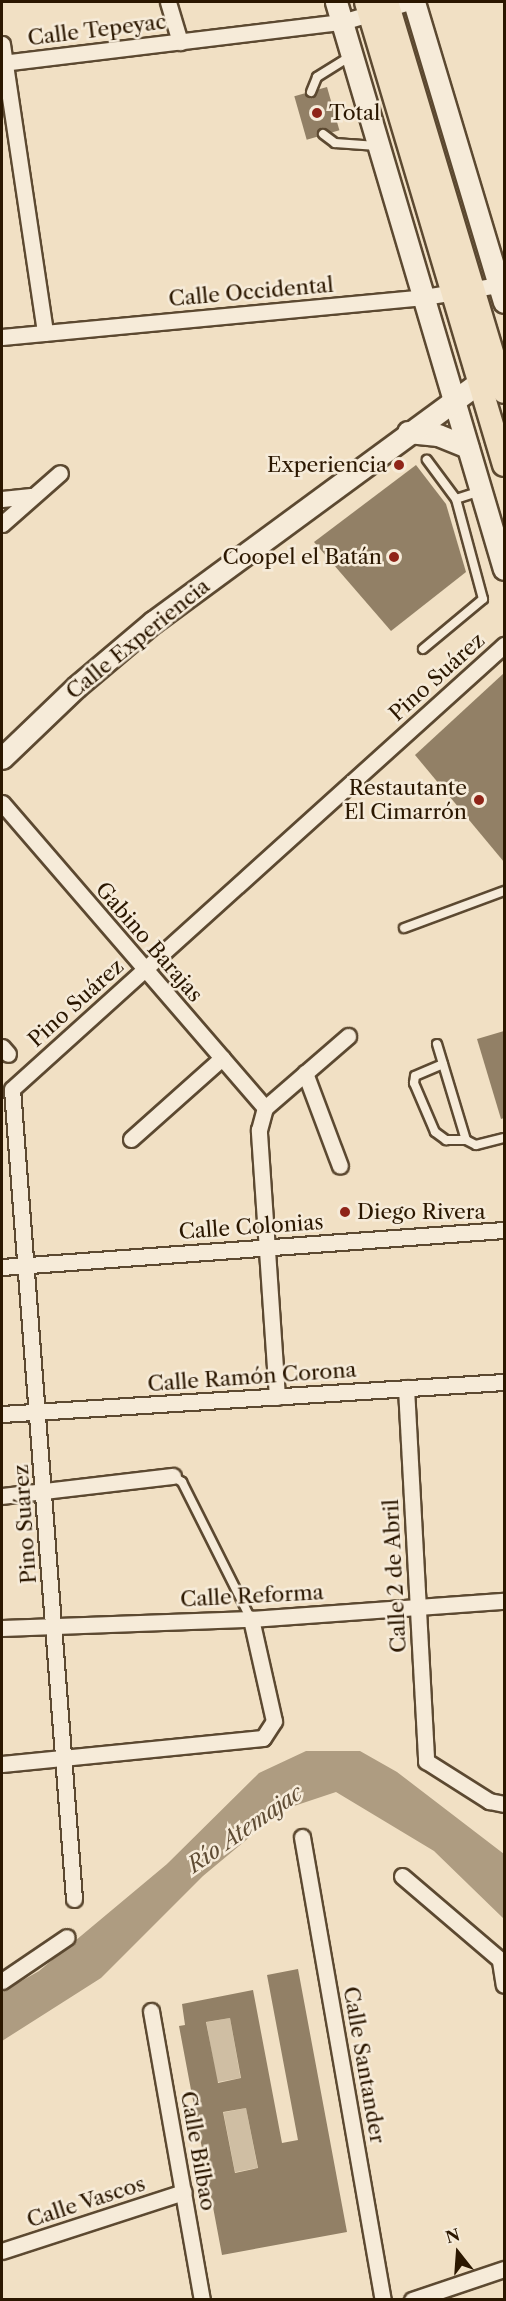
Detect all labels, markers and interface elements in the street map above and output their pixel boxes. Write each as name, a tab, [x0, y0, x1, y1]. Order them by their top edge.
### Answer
street label: Calle Tepeyac	[26, 9, 168, 51]
place label: Total	[329, 100, 380, 126]
marker: Total	[310, 106, 324, 120]
street label: Calle Occidental	[167, 272, 335, 312]
place label: Experiencia	[267, 452, 387, 478]
marker: Experiencia	[392, 458, 406, 472]
place label: Coopel el Batán	[223, 544, 382, 570]
marker: Coopel el Batán	[387, 550, 401, 564]
street label: Calle Experiencia	[61, 573, 215, 705]
street label: Pino Suárez	[384, 628, 490, 726]
place label: Restautante El Cimarrón	[344, 775, 467, 825]
marker: Restautante El Cimarrón	[472, 793, 486, 807]
street label: Gabino Barajas	[90, 877, 208, 1007]
street label: Pino Suárez	[23, 954, 129, 1052]
place label: Diego Rivera	[357, 1199, 486, 1225]
marker: Diego Rivera	[338, 1205, 352, 1219]
street label: Calle Colonias	[178, 1209, 324, 1245]
street label: Calle Ramón Corona	[147, 1357, 357, 1397]
street label: Pino Suárez	[8, 1463, 42, 1585]
street label: Calle 2 de Abril	[378, 1498, 412, 1654]
street label: Calle Reforma	[180, 1580, 324, 1612]
water label: Río Atemajac	[182, 1780, 308, 1878]
street label: Calle Santander	[338, 1985, 390, 2145]
street label: Calle Bilbao	[175, 2089, 221, 2213]
street label: Calle Vascos	[23, 2171, 149, 2233]
north arrow	[428, 2223, 488, 2283]
text: N	[443, 2224, 462, 2247]

